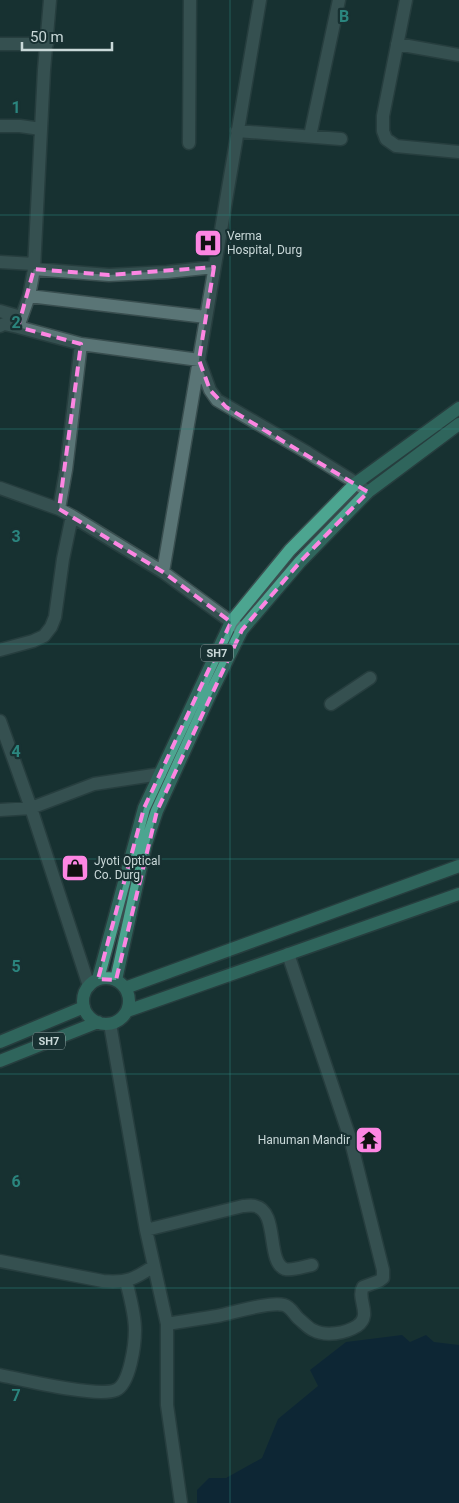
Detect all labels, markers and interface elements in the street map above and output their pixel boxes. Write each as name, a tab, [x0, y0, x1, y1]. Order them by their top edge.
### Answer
text: B	[339, 7, 349, 26]
scale bar	[22, 20, 112, 52]
text: 50 m	[30, 28, 64, 46]
text: 1	[11, 98, 21, 117]
hospital icon: Verma Hospital, Durg	[193, 228, 223, 258]
place label: Verma Hospital, Durg	[227, 229, 302, 257]
text: 2	[11, 313, 21, 332]
text: 3	[11, 527, 21, 546]
road number: SH7	[201, 644, 233, 661]
text: 4	[11, 742, 21, 761]
shop icon: Jyoti Optical Co. Durg	[60, 853, 90, 883]
place label: Jyoti Optical Co. Durg	[94, 854, 160, 882]
text: 5	[11, 957, 21, 976]
road number: SH7	[33, 1032, 65, 1050]
temple icon: Hanuman Mandir	[354, 1125, 384, 1155]
place label: Hanuman Mandir	[258, 1133, 350, 1147]
text: 6	[11, 1172, 21, 1191]
text: 7	[11, 1386, 21, 1405]

